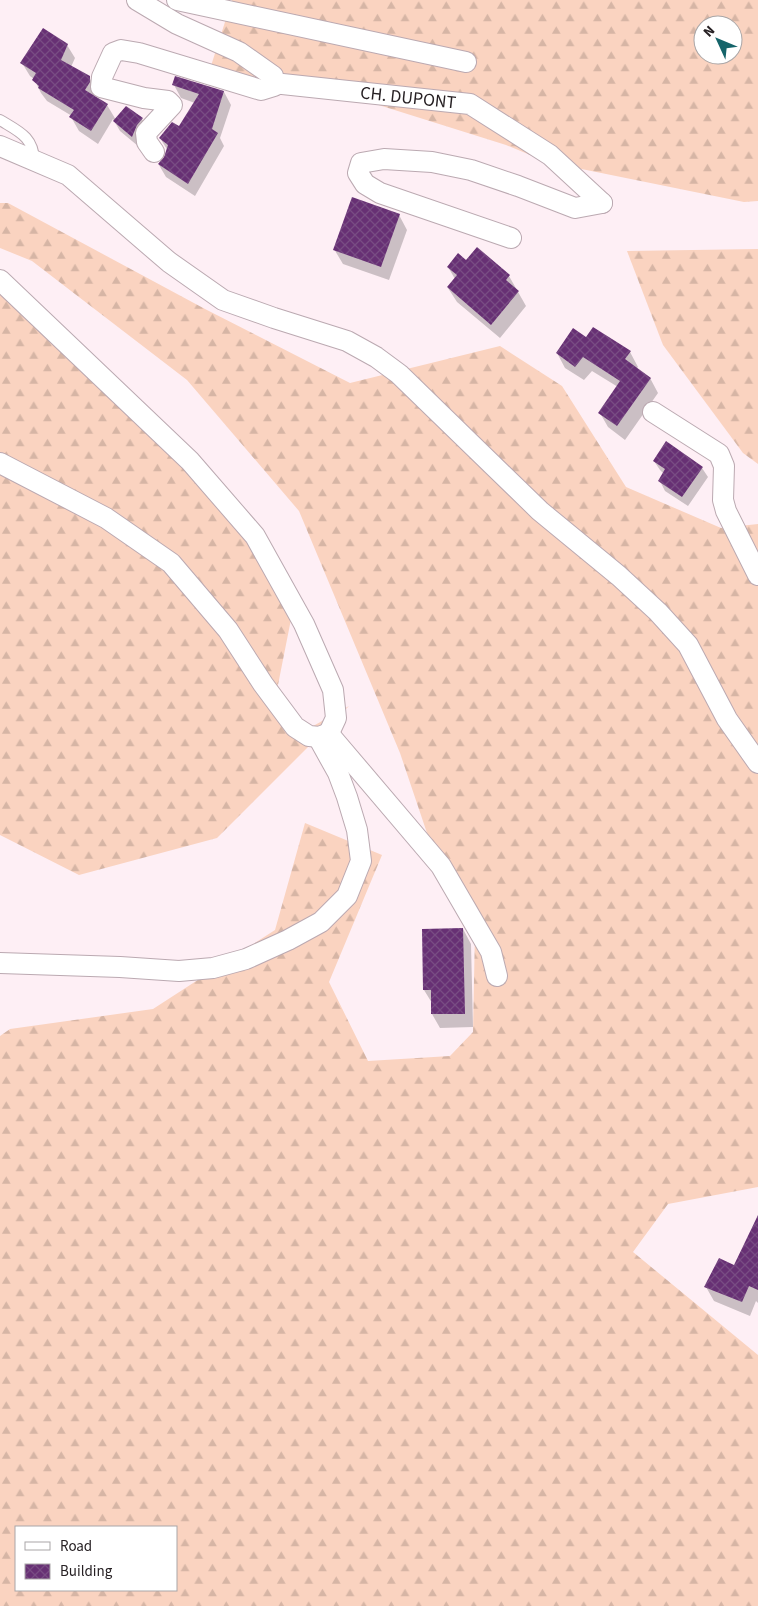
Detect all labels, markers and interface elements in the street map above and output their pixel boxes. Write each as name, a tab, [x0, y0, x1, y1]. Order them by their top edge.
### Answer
north arrow	[693, 15, 743, 65]
text: N	[699, 21, 720, 42]
street label: CH. DUPONT	[359, 80, 458, 115]
legend	[15, 1526, 178, 1591]
text: Road	[60, 1536, 92, 1557]
text: Building	[60, 1561, 113, 1582]

